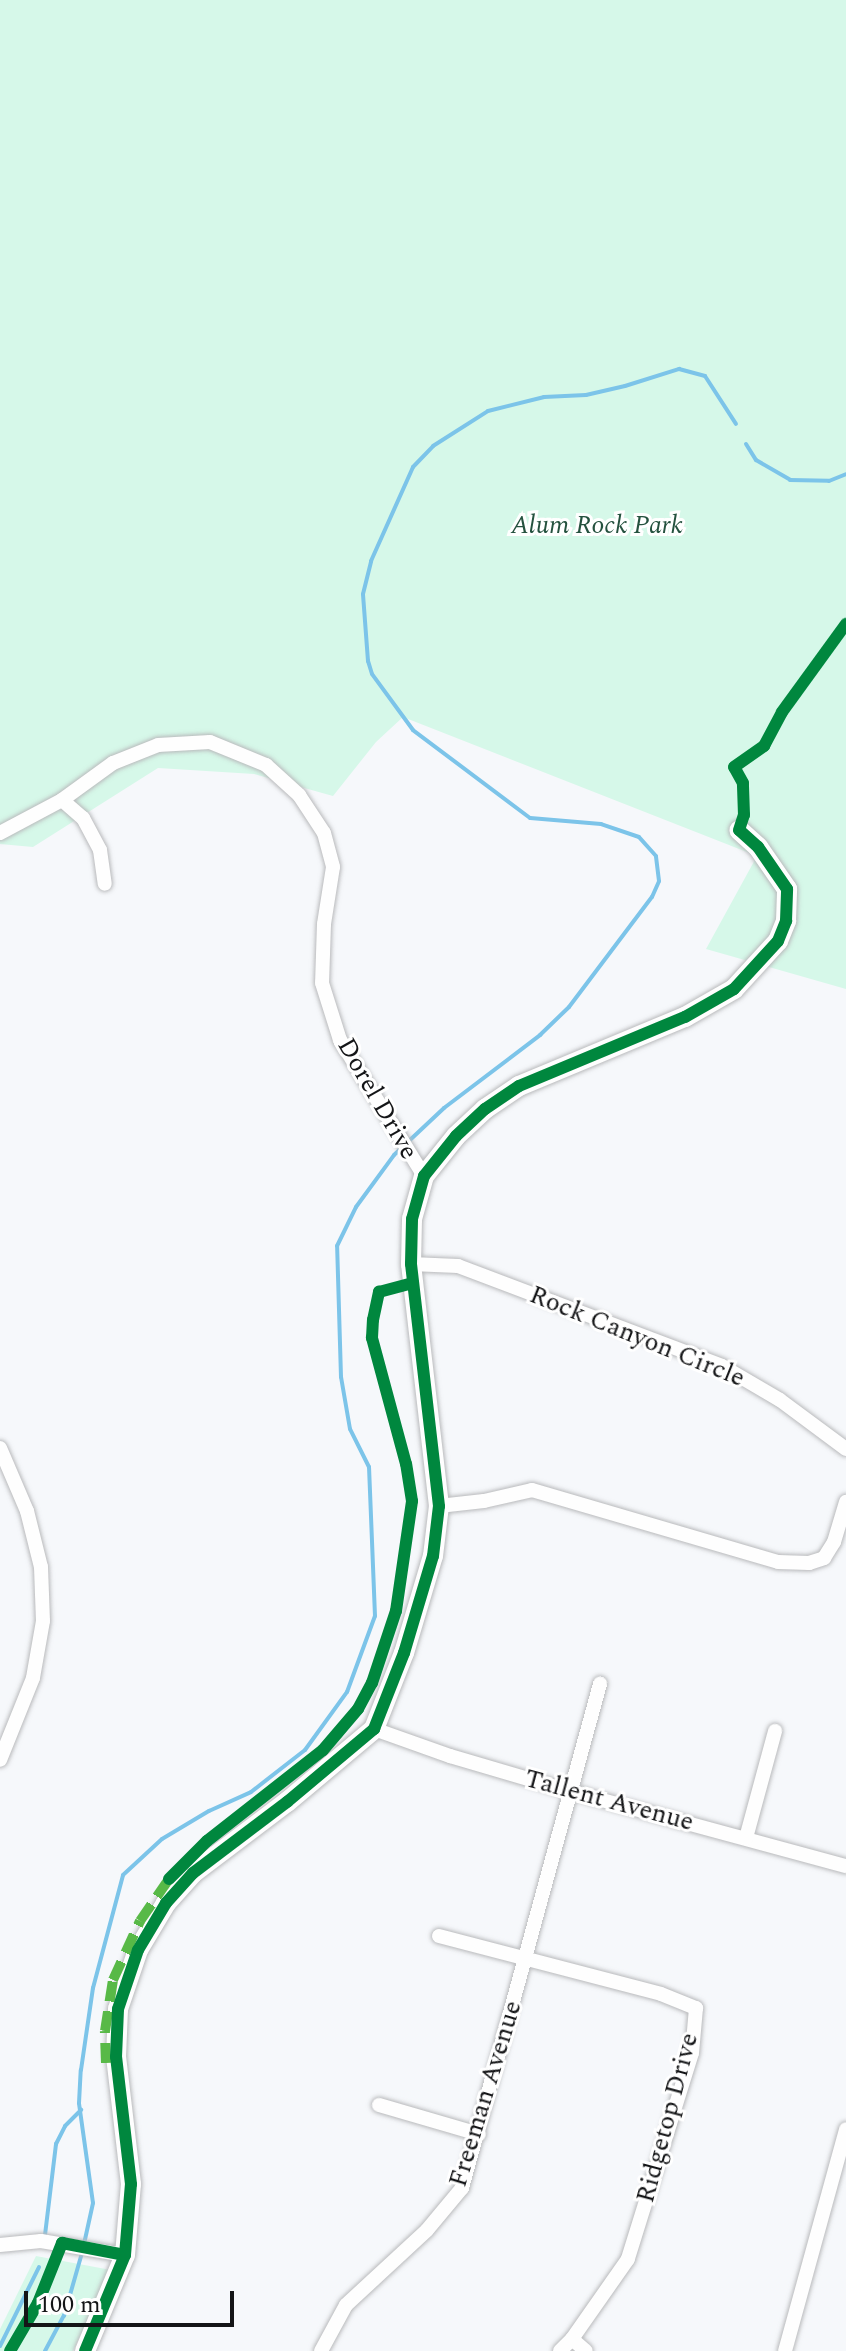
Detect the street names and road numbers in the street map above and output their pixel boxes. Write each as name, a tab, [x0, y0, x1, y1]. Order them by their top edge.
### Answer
street label: Dorel Drive	[330, 1033, 424, 1165]
street label: Rock Canyon Circle	[525, 1280, 749, 1394]
street label: Tallent Avenue	[521, 1763, 697, 1839]
street label: Freeman Avenue	[443, 1997, 529, 2191]
street label: Ridgetop Drive	[630, 2030, 706, 2206]

